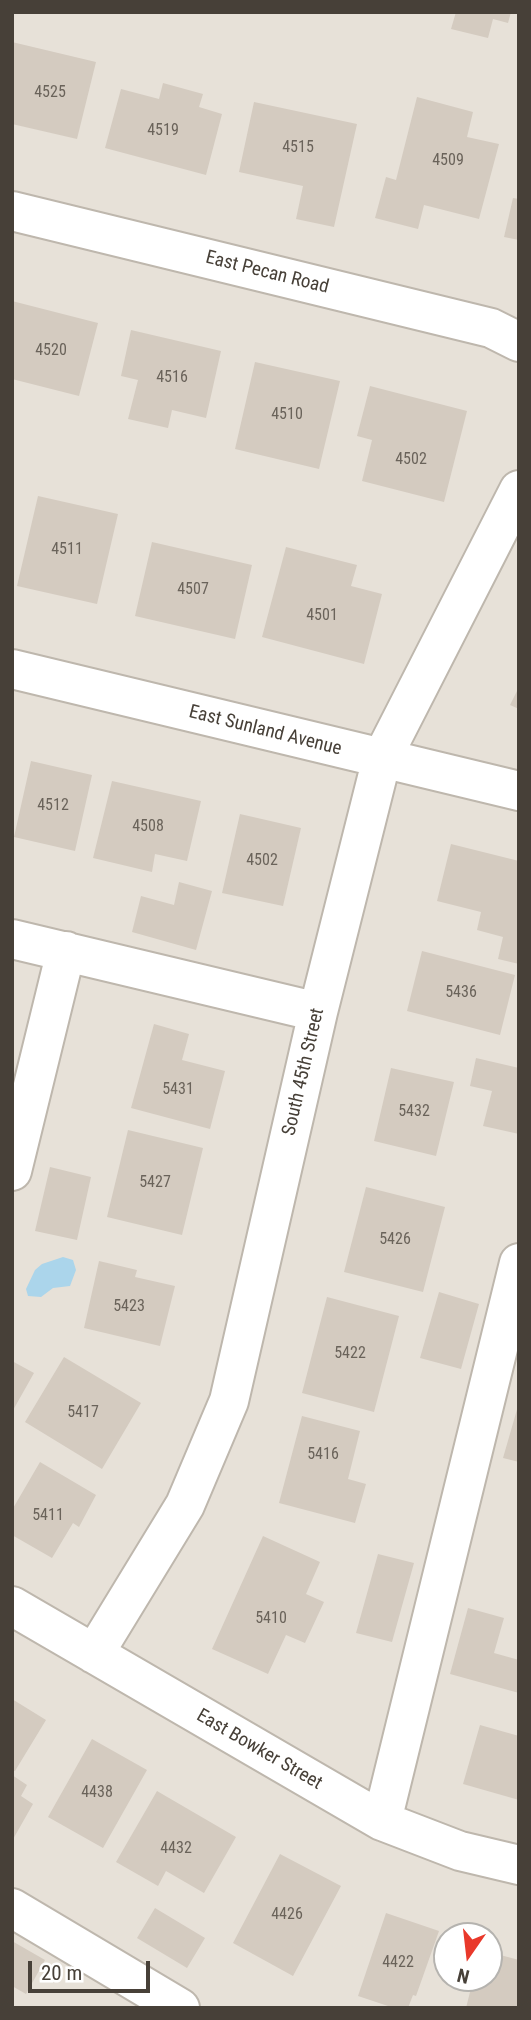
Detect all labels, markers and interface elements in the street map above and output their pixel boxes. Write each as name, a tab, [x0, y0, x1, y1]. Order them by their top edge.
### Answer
house number: 4525	[34, 83, 66, 103]
house number: 4519	[147, 121, 179, 141]
house number: 4515	[282, 138, 314, 158]
house number: 4509	[432, 151, 464, 171]
street label: East Pecan Road	[203, 247, 331, 299]
house number: 4520	[35, 341, 67, 361]
house number: 4516	[156, 368, 188, 388]
house number: 4510	[271, 405, 303, 425]
house number: 4502	[395, 450, 427, 470]
house number: 4511	[51, 540, 83, 560]
house number: 4507	[177, 580, 209, 600]
house number: 4501	[306, 606, 338, 626]
street label: East Sunland Avenue	[186, 701, 344, 761]
house number: 4512	[37, 796, 69, 816]
house number: 4508	[132, 817, 164, 837]
house number: 4502	[246, 851, 278, 871]
house number: 5436	[445, 983, 477, 1003]
street label: South 45th Street	[278, 1006, 330, 1138]
house number: 5431	[162, 1080, 194, 1100]
house number: 5432	[398, 1102, 430, 1122]
house number: 5427	[139, 1173, 171, 1193]
house number: 5426	[379, 1230, 411, 1250]
house number: 5423	[113, 1297, 145, 1317]
house number: 5422	[334, 1344, 366, 1364]
house number: 5417	[67, 1403, 99, 1423]
house number: 5416	[307, 1445, 339, 1465]
house number: 5411	[32, 1506, 64, 1526]
house number: 5410	[255, 1609, 287, 1629]
street label: East Bowker Street	[192, 1705, 326, 1795]
house number: 4438	[81, 1783, 113, 1803]
house number: 4432	[160, 1839, 192, 1859]
house number: 4426	[271, 1905, 303, 1925]
north arrow	[433, 1922, 503, 1992]
scale bar	[32, 1946, 154, 1990]
house number: 4422	[382, 1953, 414, 1973]
text: 20 m	[41, 1961, 82, 1985]
text: N	[455, 1963, 472, 1988]

